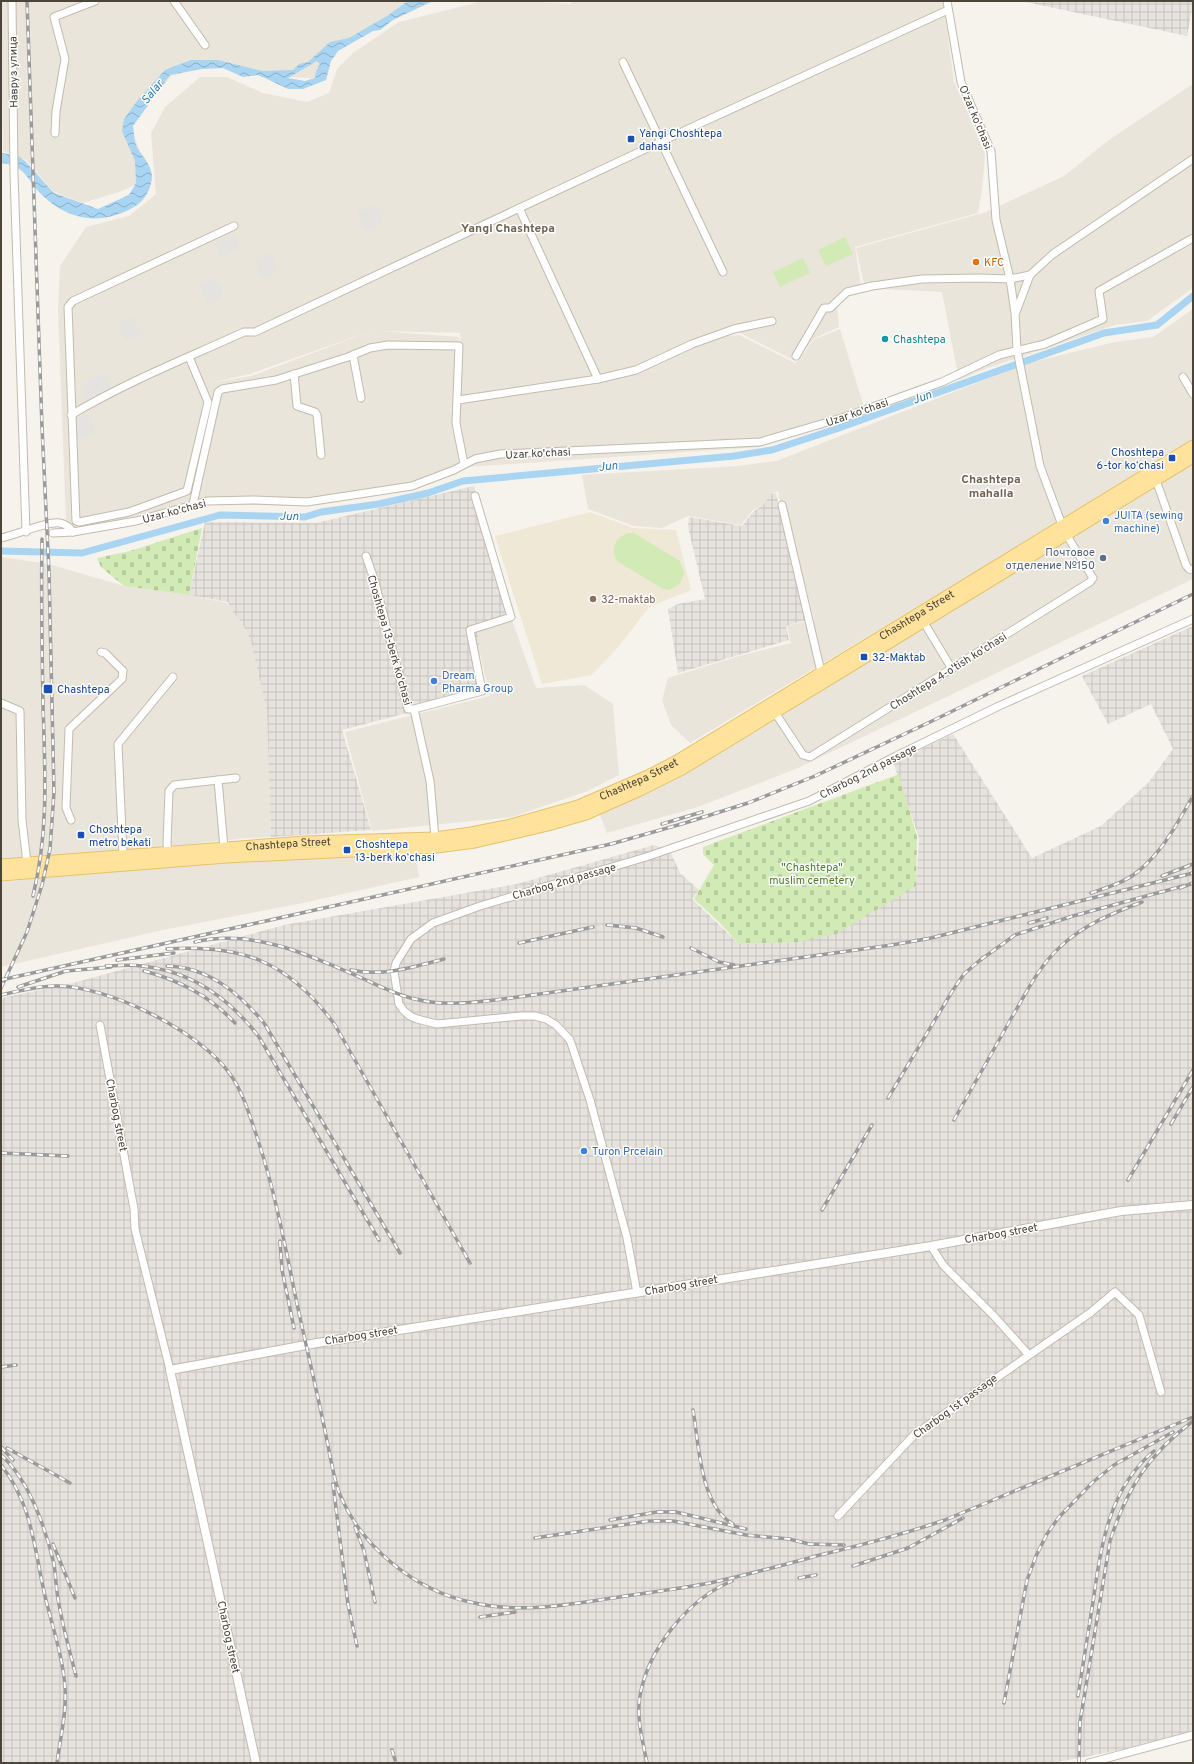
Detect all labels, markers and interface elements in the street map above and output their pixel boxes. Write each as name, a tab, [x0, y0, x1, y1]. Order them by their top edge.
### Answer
street label: Навруз улица	[6, 36, 22, 108]
water label: Salar	[138, 76, 168, 108]
street label: O'zar ko'chasi	[955, 83, 995, 152]
place label: Yangi Choshtepa dahasi	[639, 127, 722, 154]
marker: Yangi Choshtepa dahasi	[626, 134, 636, 144]
district label: Yangi Chashtepa	[461, 221, 555, 237]
place label: KFC	[984, 256, 1004, 270]
marker: KFC	[971, 257, 981, 267]
place label: Сhashtepa	[893, 333, 946, 347]
marker: Сhashtepa	[880, 334, 890, 344]
water label: Jun	[911, 387, 935, 409]
street label: Uzar ko'chasi	[824, 396, 891, 430]
street label: Uzar ko'chasi	[505, 445, 571, 463]
place label: Choshtepa 6-tor koʻchasi	[1097, 446, 1164, 473]
marker: Choshtepa 6-tor koʻchasi	[1167, 453, 1177, 463]
water label: Jun	[598, 458, 619, 476]
district label: Chashtepa mahalla	[961, 472, 1021, 502]
street label: Uzar ko'chasi	[141, 497, 208, 527]
water label: Jun	[279, 509, 299, 525]
place label: JUITA (sewing machine)	[1114, 509, 1183, 536]
marker: JUITA (sewing machine)	[1101, 516, 1111, 526]
place label: Почтовое отделение №150	[1005, 546, 1095, 573]
marker: Почтовое отделение №150	[1098, 553, 1108, 563]
street label: Choshtepa 13-berk ko'chasi	[364, 573, 414, 707]
street label: Chashtepa Street	[877, 587, 957, 644]
place label: 32-maktab	[601, 593, 655, 607]
marker: 32-maktab	[588, 594, 598, 604]
street label: Choshtepa 4-o'tish ko'chasi	[887, 630, 1010, 714]
place label: 32-Maktab	[872, 651, 925, 665]
marker: 32-Maktab	[859, 652, 869, 662]
place label: Dream Pharma Group	[442, 669, 513, 696]
marker: Dream Pharma Group	[429, 676, 439, 686]
marker: Chashtepa	[42, 683, 54, 695]
place label: Chashtepa	[57, 683, 110, 697]
street label: Charbog 2nd passage	[818, 741, 919, 802]
street label: Chashtepa Street	[597, 756, 681, 804]
place label: Choshtepa metro bekati	[89, 823, 151, 850]
marker: Choshtepa metro bekati	[76, 830, 86, 840]
street label: Chashtepa Street	[245, 835, 331, 854]
place label: Choshtepa 13-berk koʻchasi	[355, 838, 435, 865]
marker: Choshtepa 13-berk koʻchasi	[342, 845, 352, 855]
street label: Charbog 2nd passage	[511, 860, 618, 903]
park label: "Chashtepa" muslim cemetery	[769, 861, 855, 888]
street label: Charbog street	[102, 1078, 130, 1153]
place label: Turon Prcelain	[592, 1145, 663, 1159]
marker: Turon Prcelain	[579, 1146, 589, 1156]
street label: Charbog street	[964, 1221, 1039, 1247]
street label: Charbog street	[644, 1273, 719, 1299]
street label: Charbog street	[324, 1323, 399, 1349]
street label: Chаrbog 1st passage	[911, 1371, 1001, 1442]
street label: Charbog street	[213, 1600, 243, 1675]

